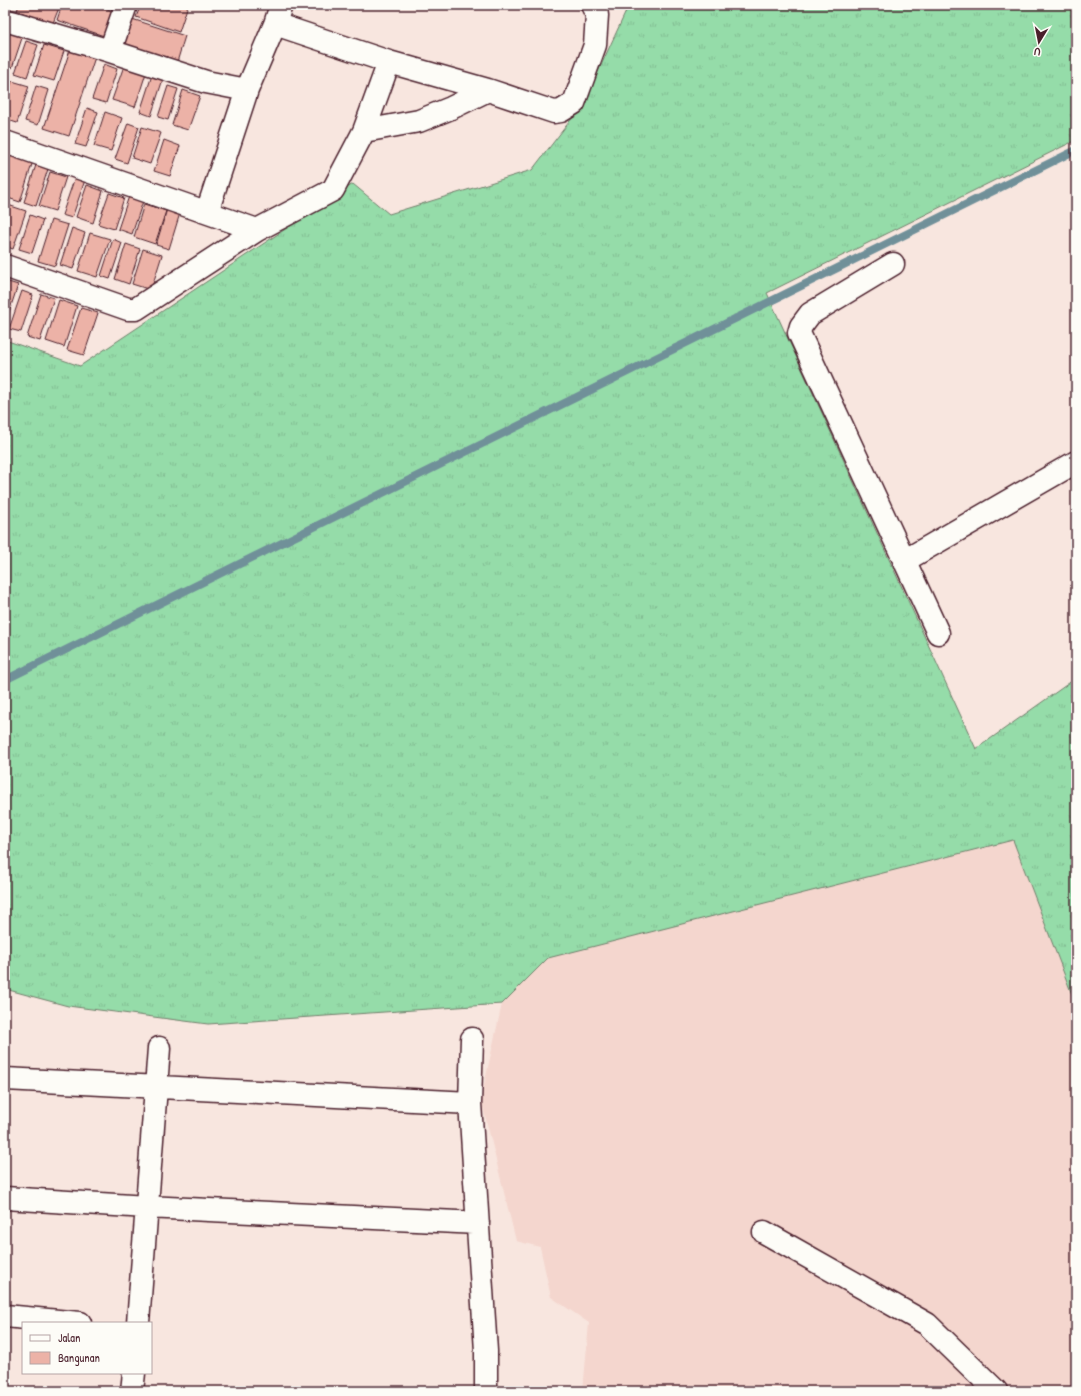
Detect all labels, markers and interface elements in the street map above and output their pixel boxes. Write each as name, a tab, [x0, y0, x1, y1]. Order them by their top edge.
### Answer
north arrow	[1019, 22, 1059, 62]
text: U	[1033, 44, 1041, 59]
legend	[22, 1322, 152, 1374]
text: Jalan	[58, 1329, 80, 1346]
text: Bangunan	[58, 1349, 100, 1366]

